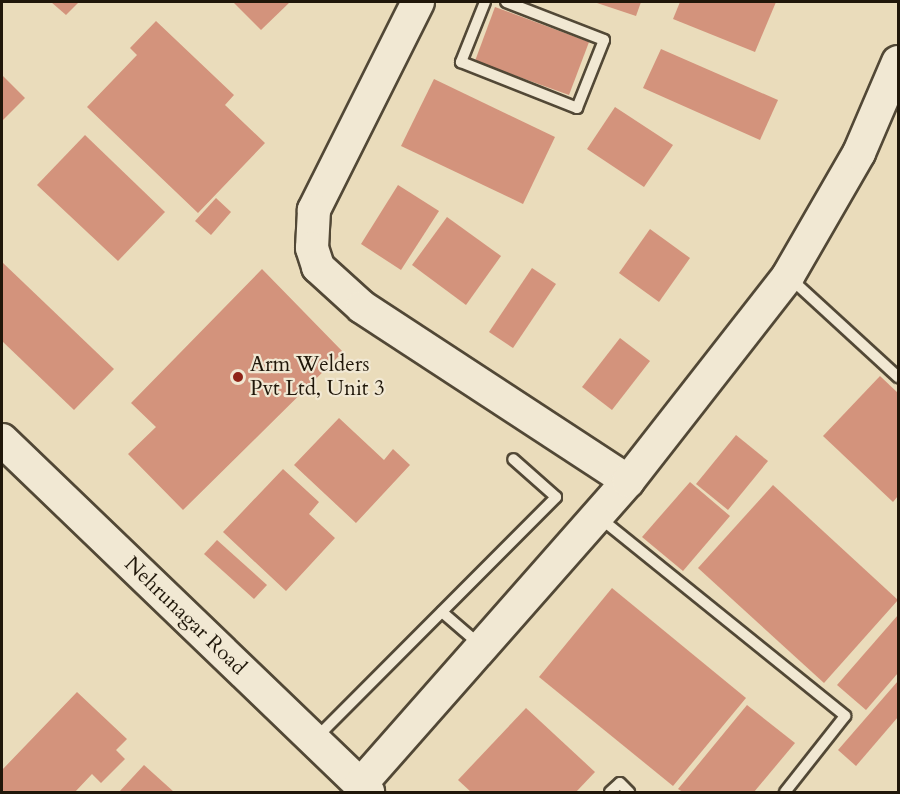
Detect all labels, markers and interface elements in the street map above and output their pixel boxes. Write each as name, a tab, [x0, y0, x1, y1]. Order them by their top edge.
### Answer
place label: Arm Welders Pvt Ltd, Unit 3	[250, 352, 385, 402]
marker: Arm Welders Pvt Ltd, Unit 3	[231, 370, 245, 384]
street label: Nehrunagar Road	[119, 552, 251, 680]

